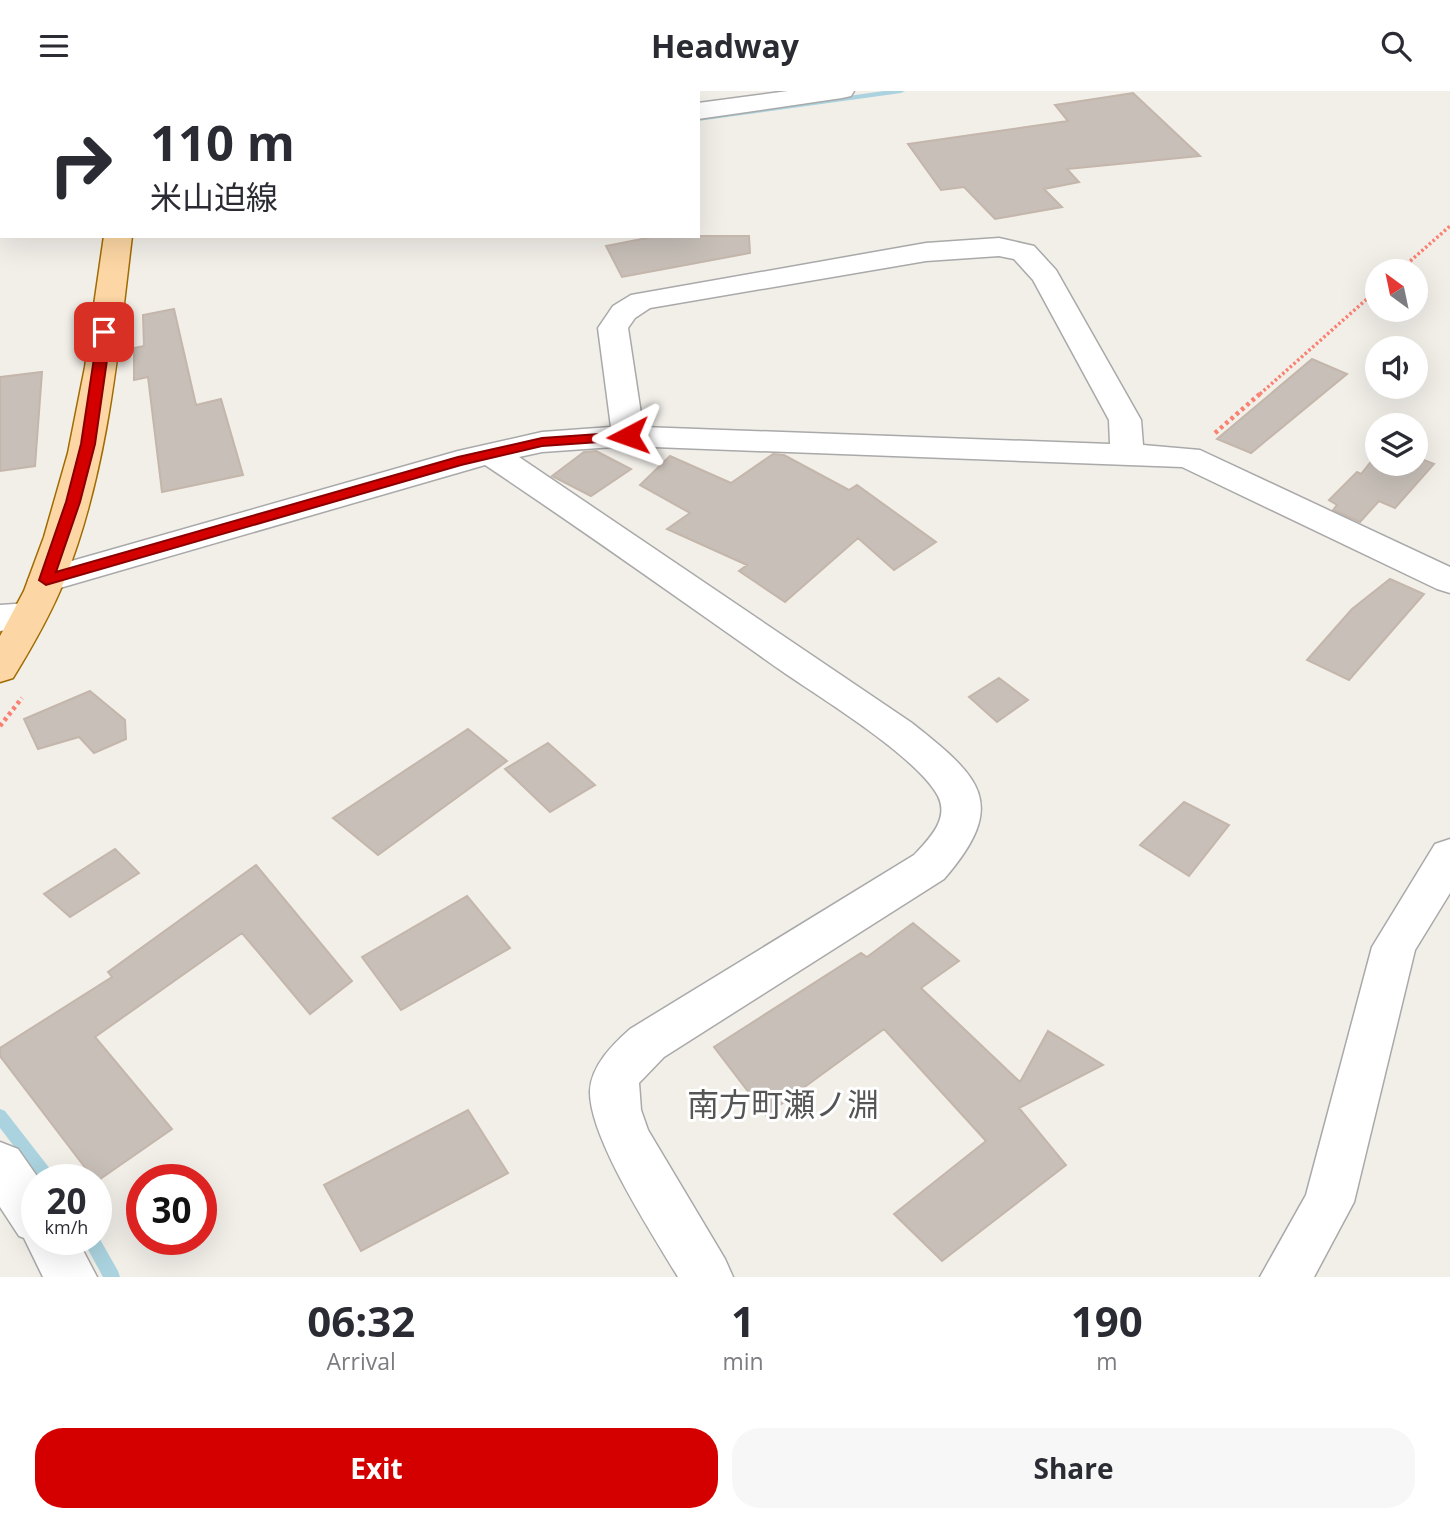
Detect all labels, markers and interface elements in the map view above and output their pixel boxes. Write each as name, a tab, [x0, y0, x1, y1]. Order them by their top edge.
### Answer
text: Headway	[651, 24, 799, 67]
icon: menu	[35, 27, 73, 65]
icon: search	[1377, 27, 1415, 65]
text: 110 m	[150, 109, 295, 175]
icon: right	[35, 119, 126, 210]
text: 米山迫線	[150, 175, 278, 218]
north arrow	[1365, 259, 1428, 322]
map controls	[1365, 259, 1428, 476]
pin	[74, 302, 134, 362]
icon: arrive	[85, 313, 123, 351]
button: sound	[1365, 336, 1428, 399]
position arrow	[591, 399, 665, 473]
button: layers	[1365, 413, 1428, 476]
district label: 南方町瀬ノ淵	[687, 1082, 879, 1125]
speed limit sign: 30	[126, 1164, 217, 1255]
text: 20	[46, 1177, 87, 1224]
text: km/h	[45, 1215, 88, 1239]
text: 06:32	[307, 1292, 415, 1349]
text: 1	[731, 1292, 755, 1349]
text: 190	[1071, 1292, 1143, 1349]
text: Arrival	[327, 1345, 396, 1377]
text: min	[722, 1345, 764, 1377]
text: m	[1096, 1345, 1117, 1377]
button: Exit	[35, 1428, 718, 1508]
button: Share	[732, 1428, 1415, 1508]

